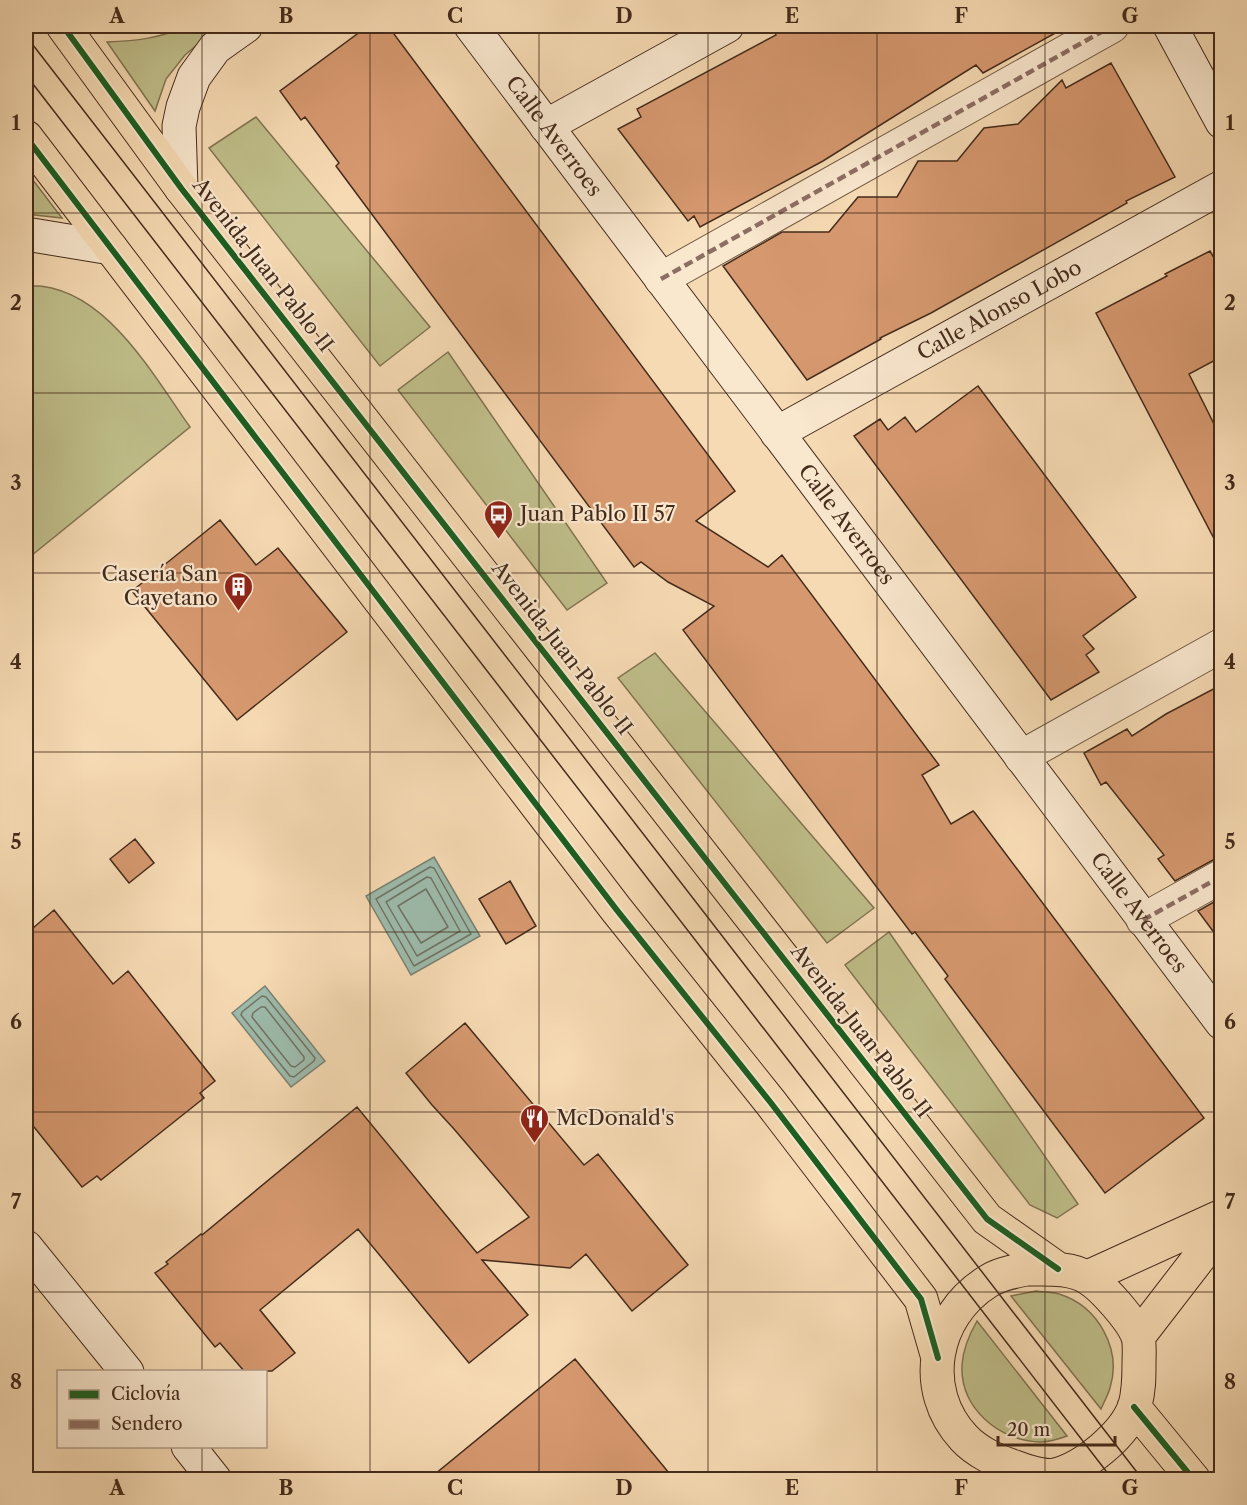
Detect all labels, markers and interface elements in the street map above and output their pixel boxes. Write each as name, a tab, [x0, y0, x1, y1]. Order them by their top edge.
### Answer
text: A	[108, 4, 125, 28]
text: B	[279, 4, 294, 28]
text: C	[447, 4, 463, 28]
text: D	[615, 4, 633, 28]
text: E	[785, 4, 799, 28]
text: F	[954, 4, 968, 28]
text: G	[1122, 4, 1139, 28]
street label: Calle Averroes	[501, 71, 608, 201]
text: 1	[12, 111, 21, 135]
text: 1	[1226, 111, 1235, 135]
street label: Avenida Juan Pablo II	[187, 172, 339, 356]
street label: Calle Alonso Lobo	[912, 254, 1086, 365]
text: 2	[10, 291, 22, 315]
text: 2	[1224, 291, 1236, 315]
street label: Calle Averroes	[793, 459, 900, 589]
text: 3	[10, 471, 22, 495]
text: 3	[1224, 471, 1236, 495]
bus stop icon: Juan Pablo II 57	[483, 498, 515, 540]
place label: Juan Pablo II 57	[517, 501, 676, 526]
street label: Avenida Juan Pablo II	[486, 555, 638, 739]
place label: Casería San Cayetano	[101, 561, 218, 610]
building icon: Casería San Cayetano	[223, 570, 255, 612]
text: 4	[10, 650, 22, 674]
text: 4	[1224, 650, 1236, 674]
text: 5	[10, 830, 22, 854]
text: 5	[1224, 830, 1236, 854]
street label: Calle Averroes	[1086, 847, 1193, 977]
street label: Avenida Juan Pablo II	[785, 938, 937, 1122]
text: 6	[10, 1010, 22, 1034]
text: 6	[1224, 1010, 1236, 1034]
restaurant icon: McDonald's	[519, 1102, 551, 1144]
place label: McDonald's	[556, 1105, 674, 1130]
text: 7	[11, 1190, 22, 1214]
text: 7	[1225, 1190, 1236, 1214]
text: 8	[10, 1370, 22, 1394]
legend	[57, 1370, 267, 1448]
text: 8	[1224, 1370, 1236, 1394]
text: Ciclovía	[111, 1383, 181, 1405]
scale bar	[998, 1409, 1115, 1447]
text: Sendero	[111, 1413, 183, 1435]
text: 20 m	[1007, 1419, 1051, 1441]
text: A	[108, 1476, 125, 1500]
text: B	[279, 1476, 294, 1500]
text: C	[447, 1476, 463, 1500]
text: D	[615, 1476, 633, 1500]
text: E	[785, 1476, 799, 1500]
text: F	[954, 1476, 968, 1500]
text: G	[1122, 1476, 1139, 1500]

